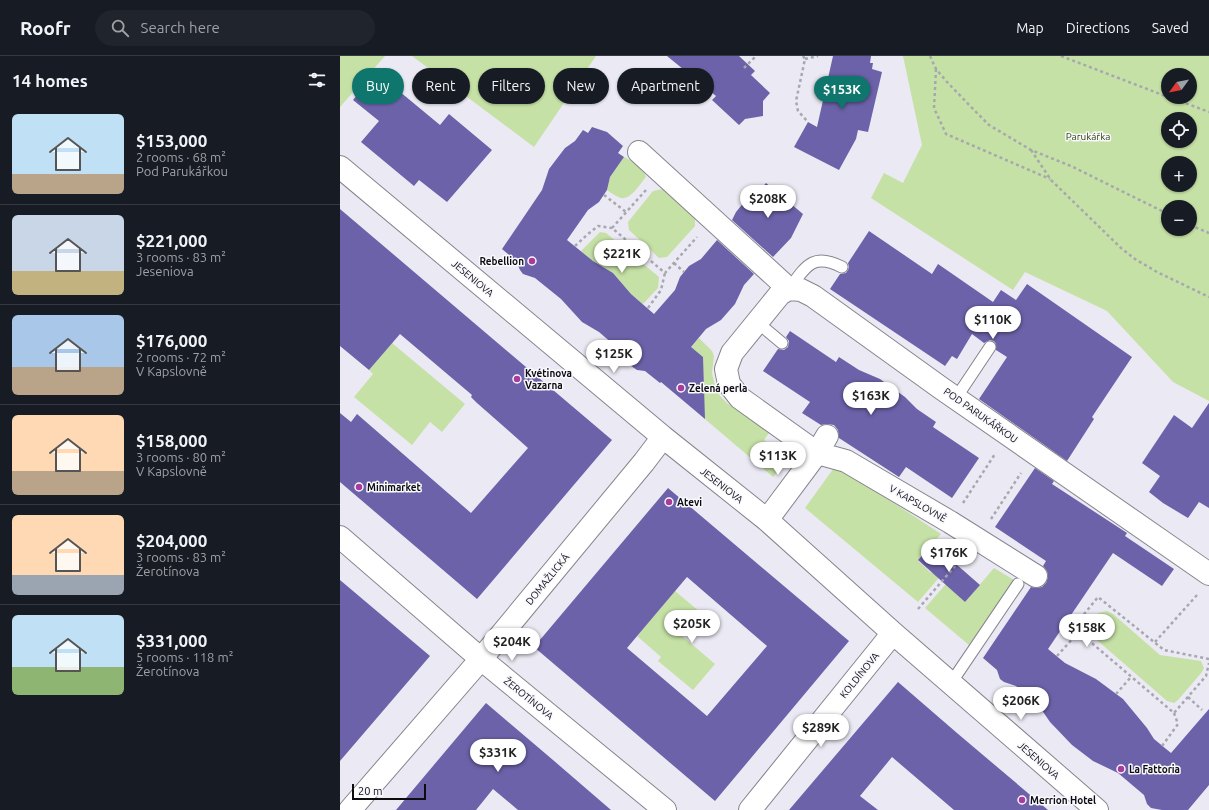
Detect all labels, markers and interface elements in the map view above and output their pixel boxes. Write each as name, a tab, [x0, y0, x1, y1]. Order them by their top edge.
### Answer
search box	[95, 10, 375, 46]
text: Roofr	[20, 17, 71, 39]
icon: search	[109, 17, 131, 39]
text: Search here	[141, 19, 220, 36]
text: Map	[1016, 20, 1044, 36]
text: Directions	[1066, 20, 1130, 36]
text: Saved	[1152, 20, 1189, 36]
chip: Buy	[352, 68, 404, 104]
chip: Rent	[412, 68, 470, 104]
chip: Filters	[478, 68, 545, 104]
chip: New	[553, 68, 609, 104]
chip: Apartment	[617, 68, 714, 104]
north arrow	[1161, 68, 1197, 104]
map controls	[1161, 68, 1197, 236]
icon: filters	[306, 69, 328, 91]
text: 14 homes	[12, 71, 88, 90]
pin: $153K	[814, 76, 870, 110]
text: $153K	[823, 82, 861, 96]
button: locate	[1161, 112, 1197, 148]
icon: home	[44, 130, 92, 178]
text: $153,000	[136, 131, 207, 150]
park label: Parukářka	[1066, 131, 1110, 142]
text: 2 rooms · 68 m²	[136, 150, 226, 164]
button: +	[1161, 156, 1197, 192]
text: Pod Parukářkou	[136, 164, 228, 178]
pin: $208K	[740, 185, 796, 219]
text: $208K	[749, 191, 787, 205]
button: −	[1161, 200, 1197, 236]
icon: home	[44, 231, 92, 279]
text: $221,000	[136, 231, 207, 250]
pin: $221K	[594, 240, 650, 274]
text: $221K	[603, 246, 641, 260]
text: 3 rooms · 83 m²	[136, 250, 226, 264]
place label: Rebellion	[479, 256, 524, 267]
marker: Rebellion	[527, 256, 537, 266]
street label: JESENIOVA	[450, 258, 496, 299]
text: Jeseniova	[136, 264, 194, 278]
pin: $110K	[965, 306, 1021, 340]
text: $110K	[974, 312, 1012, 326]
icon: home	[44, 331, 92, 379]
text: $176,000	[136, 331, 207, 350]
pin: $125K	[586, 340, 642, 374]
text: $125K	[595, 346, 633, 360]
text: 2 rooms · 72 m²	[136, 350, 226, 364]
text: V Kapslovně	[136, 364, 207, 378]
place label: Kvétinova Vazarna	[525, 368, 572, 391]
marker: Kvétinova Vazarna	[512, 374, 522, 384]
pin: $163K	[843, 382, 899, 416]
marker: Zelená perla	[676, 383, 686, 393]
place label: Zelená perla	[689, 383, 748, 394]
street label: POD PARUKÁŘKOU	[942, 385, 1020, 445]
text: $163K	[852, 388, 890, 402]
icon: home	[44, 431, 92, 479]
text: $158,000	[136, 431, 207, 450]
pin: $113K	[750, 442, 806, 476]
text: $113K	[759, 448, 797, 462]
text: 3 rooms · 80 m²	[136, 450, 226, 464]
text: V Kapslovně	[136, 464, 207, 478]
street label: JESENIOVA	[698, 465, 746, 506]
marker: Minimarket	[354, 482, 364, 492]
place label: Minimarket	[367, 482, 422, 493]
street label: V KAPSLOVNĚ	[887, 482, 949, 524]
marker: Atevi	[664, 497, 674, 507]
place label: Atevi	[677, 497, 702, 508]
icon: home	[44, 531, 92, 579]
text: $204,000	[136, 531, 207, 550]
pin: $176K	[921, 539, 977, 573]
text: $176K	[930, 545, 968, 559]
text: 3 rooms · 83 m²	[136, 550, 226, 564]
street label: DOMAŽLICKÁ	[523, 551, 572, 607]
text: Žerotínova	[136, 564, 199, 578]
pin: $205K	[664, 610, 720, 644]
pin: $158K	[1059, 614, 1115, 648]
text: $205K	[673, 616, 711, 630]
text: $158K	[1068, 620, 1106, 634]
pin: $204K	[484, 628, 540, 662]
icon: home	[44, 631, 92, 679]
text: $331,000	[136, 631, 207, 650]
text: $204K	[493, 634, 531, 648]
street label: KOLDÍNOVA	[837, 649, 881, 700]
text: 5 rooms · 118 m²	[136, 650, 233, 664]
text: Žerotínova	[136, 664, 199, 678]
street label: ŽEROTÍNOVA	[502, 674, 557, 722]
pin: $206K	[993, 687, 1049, 721]
text: $206K	[1002, 693, 1040, 707]
pin: $289K	[793, 714, 849, 748]
text: $289K	[802, 720, 840, 734]
pin: $331K	[470, 739, 526, 773]
street label: JESENIOVA	[1016, 739, 1062, 782]
text: $331K	[479, 745, 517, 759]
marker: La Fattoria	[1116, 764, 1126, 774]
place label: La Fattoria	[1129, 764, 1180, 775]
scale bar	[352, 782, 426, 801]
text: 20 m	[358, 785, 382, 797]
marker: Merrion Hotel	[1017, 795, 1027, 805]
place label: Merrion Hotel	[1030, 795, 1096, 806]

